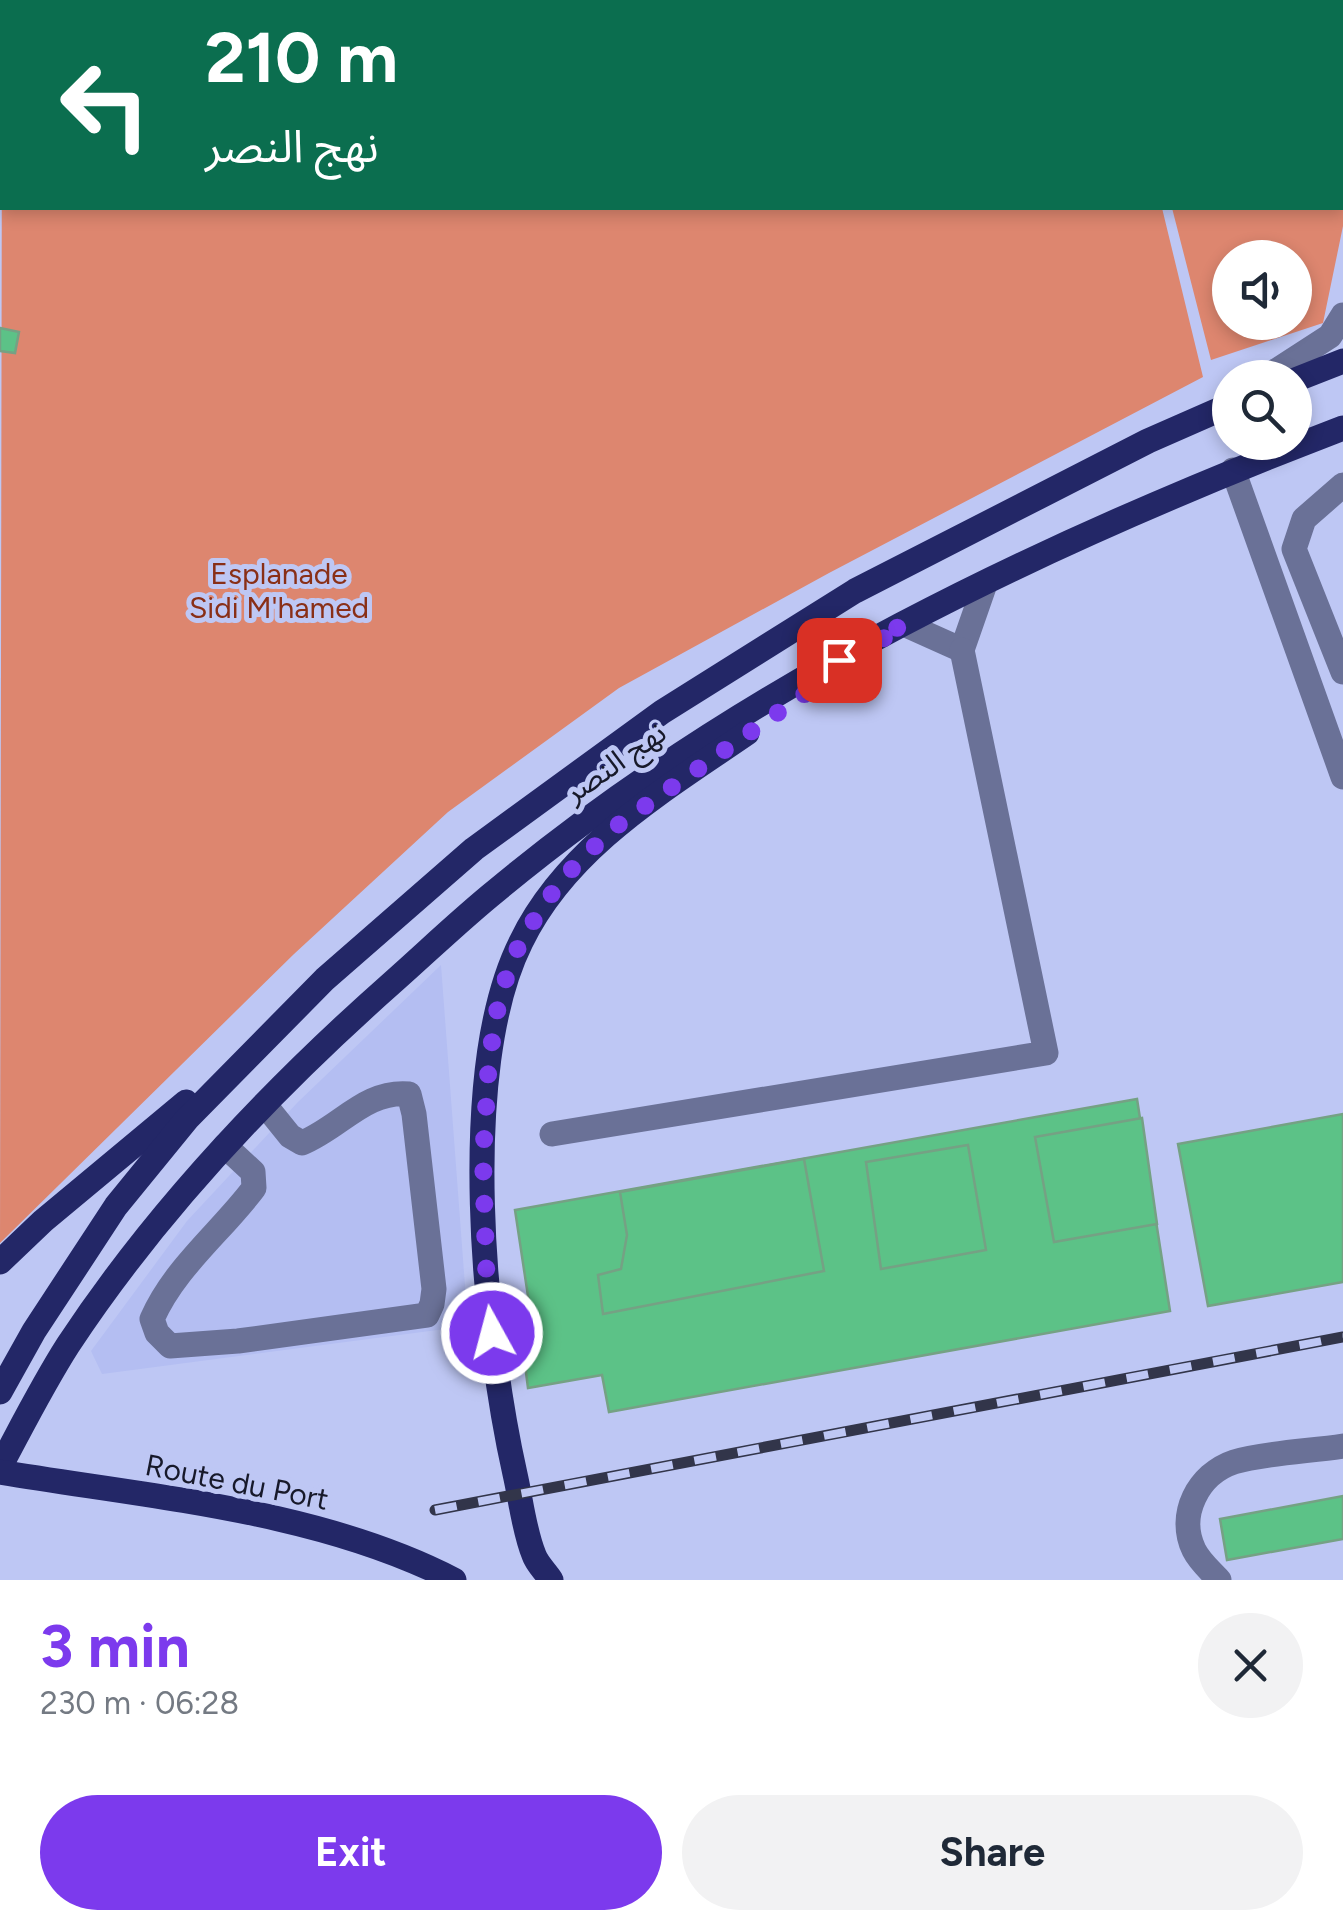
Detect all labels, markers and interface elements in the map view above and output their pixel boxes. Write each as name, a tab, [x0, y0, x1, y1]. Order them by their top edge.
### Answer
text: 210 m	[205, 15, 398, 100]
icon: left	[40, 40, 170, 170]
text: نهج النصر	[205, 119, 379, 173]
map controls	[1212, 240, 1312, 460]
button: sound	[1212, 240, 1312, 340]
button: search	[1212, 360, 1312, 460]
park label: Esplanade Sidi M'hamed	[189, 555, 369, 626]
pin	[797, 618, 882, 703]
icon: arrive	[812, 633, 867, 688]
street label: نهج النصر	[556, 714, 675, 814]
position arrow	[440, 1281, 544, 1385]
street label: Route du Port	[142, 1446, 332, 1518]
text: 3 min	[40, 1610, 190, 1682]
button: close	[1198, 1613, 1303, 1718]
text: 230 m · 06:28	[40, 1684, 239, 1722]
button: Exit	[40, 1795, 662, 1910]
button: Share	[682, 1795, 1303, 1910]

